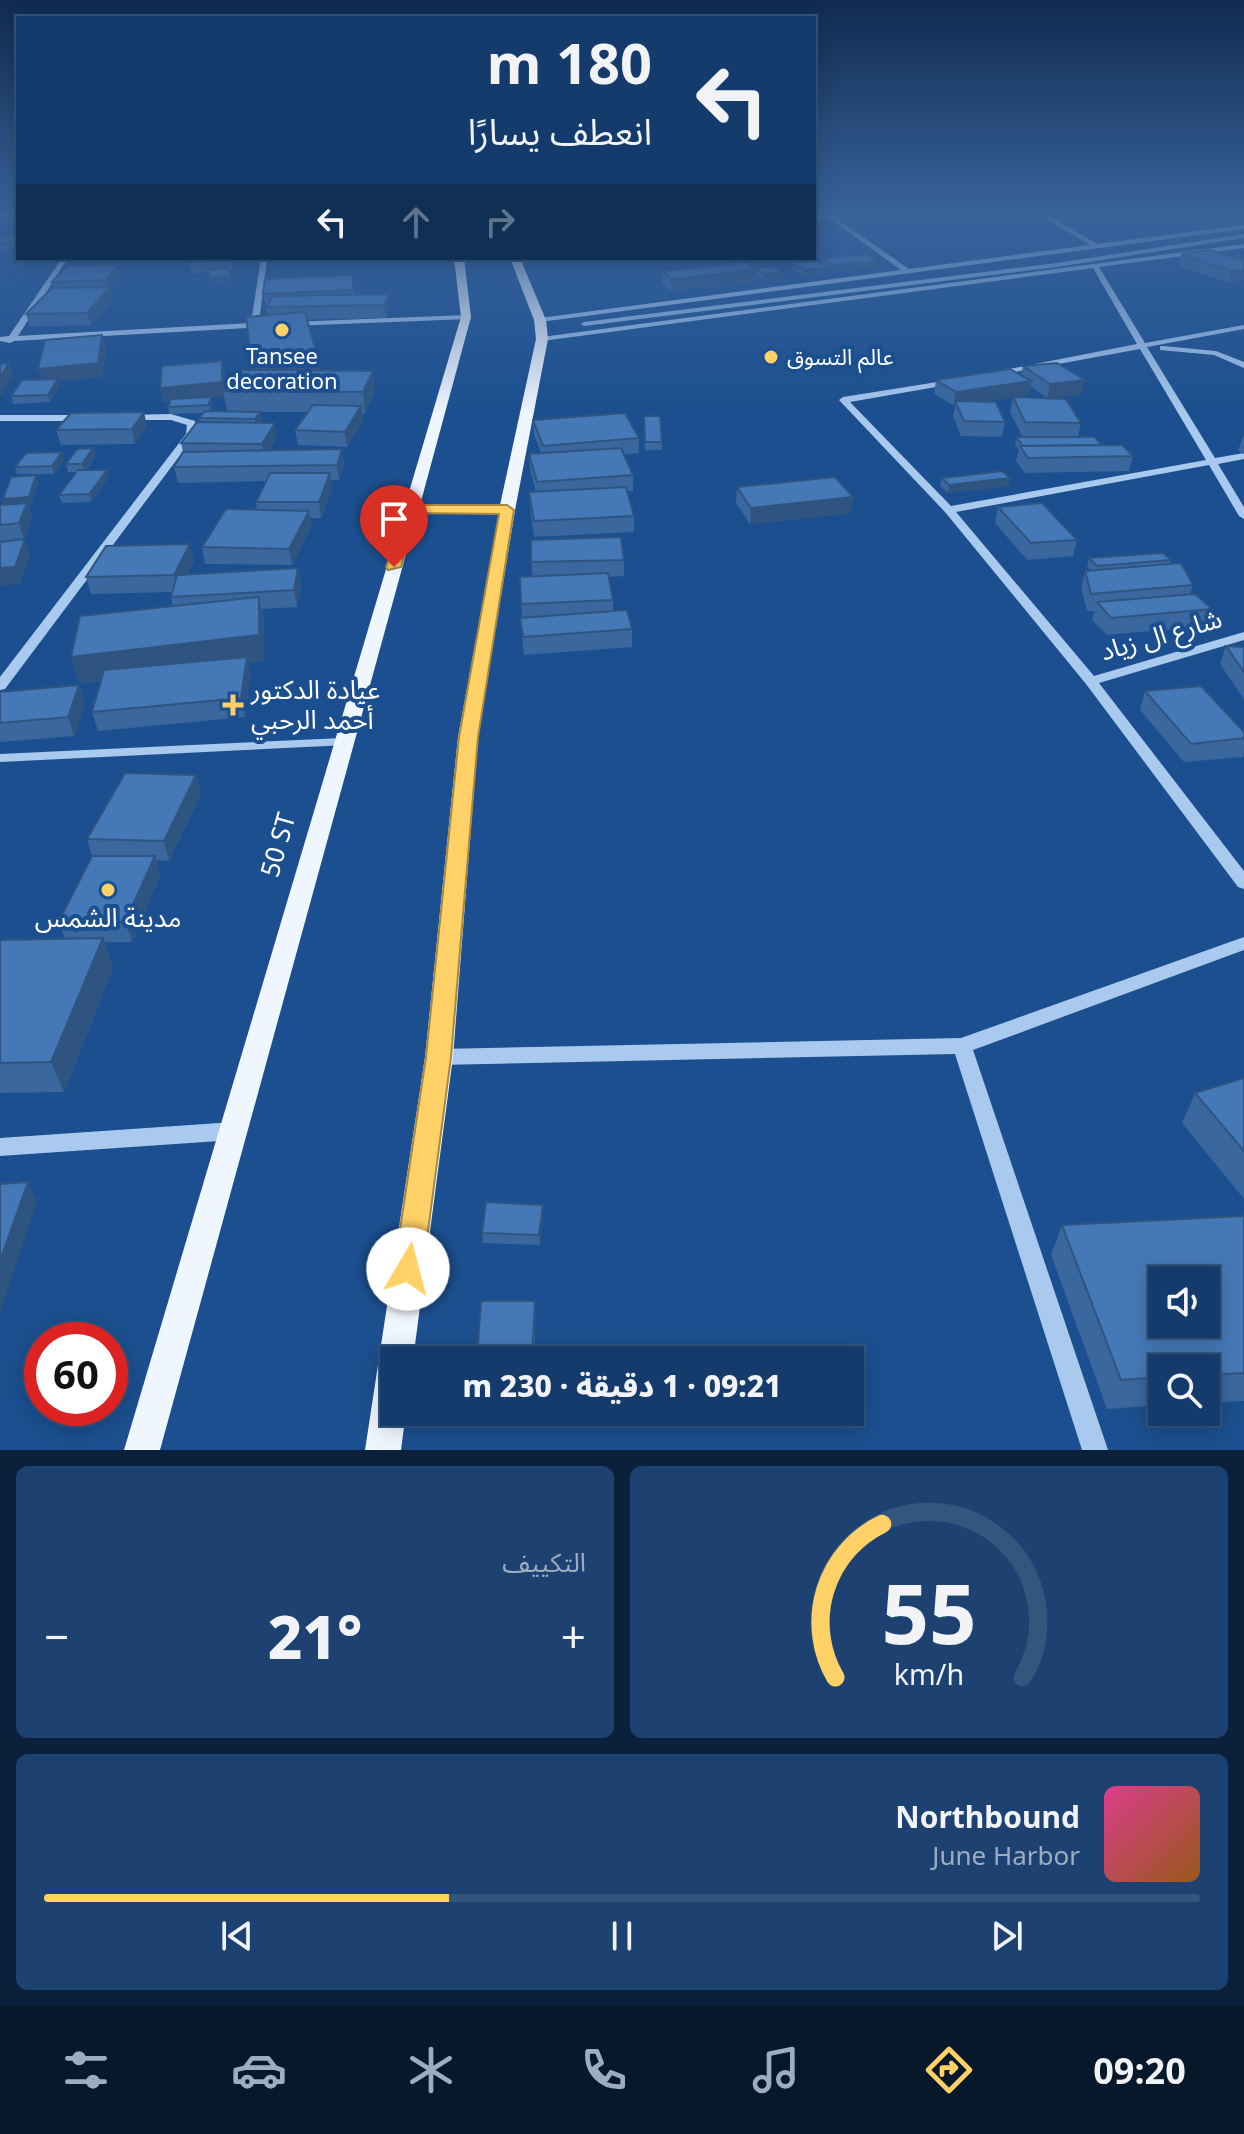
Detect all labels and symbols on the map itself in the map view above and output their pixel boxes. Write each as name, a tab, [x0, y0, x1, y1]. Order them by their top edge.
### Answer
marker: Tansee decoration	[273, 321, 291, 339]
place label: Tansee decoration	[226, 340, 338, 395]
place label: عالم التسوق	[787, 341, 894, 374]
marker: عالم التسوق	[762, 348, 780, 366]
pin	[360, 485, 428, 567]
street label: شارع ال زياد	[1096, 600, 1226, 670]
place label: عيادة الدكتور أحمد الرحبي	[250, 671, 380, 740]
marker: عيادة الدكتور أحمد الرحبي	[222, 694, 244, 716]
street label: 50 ST	[251, 808, 303, 881]
marker: مدينة الشمس	[99, 881, 117, 899]
place label: مدينة الشمس	[35, 899, 181, 935]
position arrow	[366, 1227, 450, 1311]
speed limit sign: 60	[24, 1322, 128, 1426]

